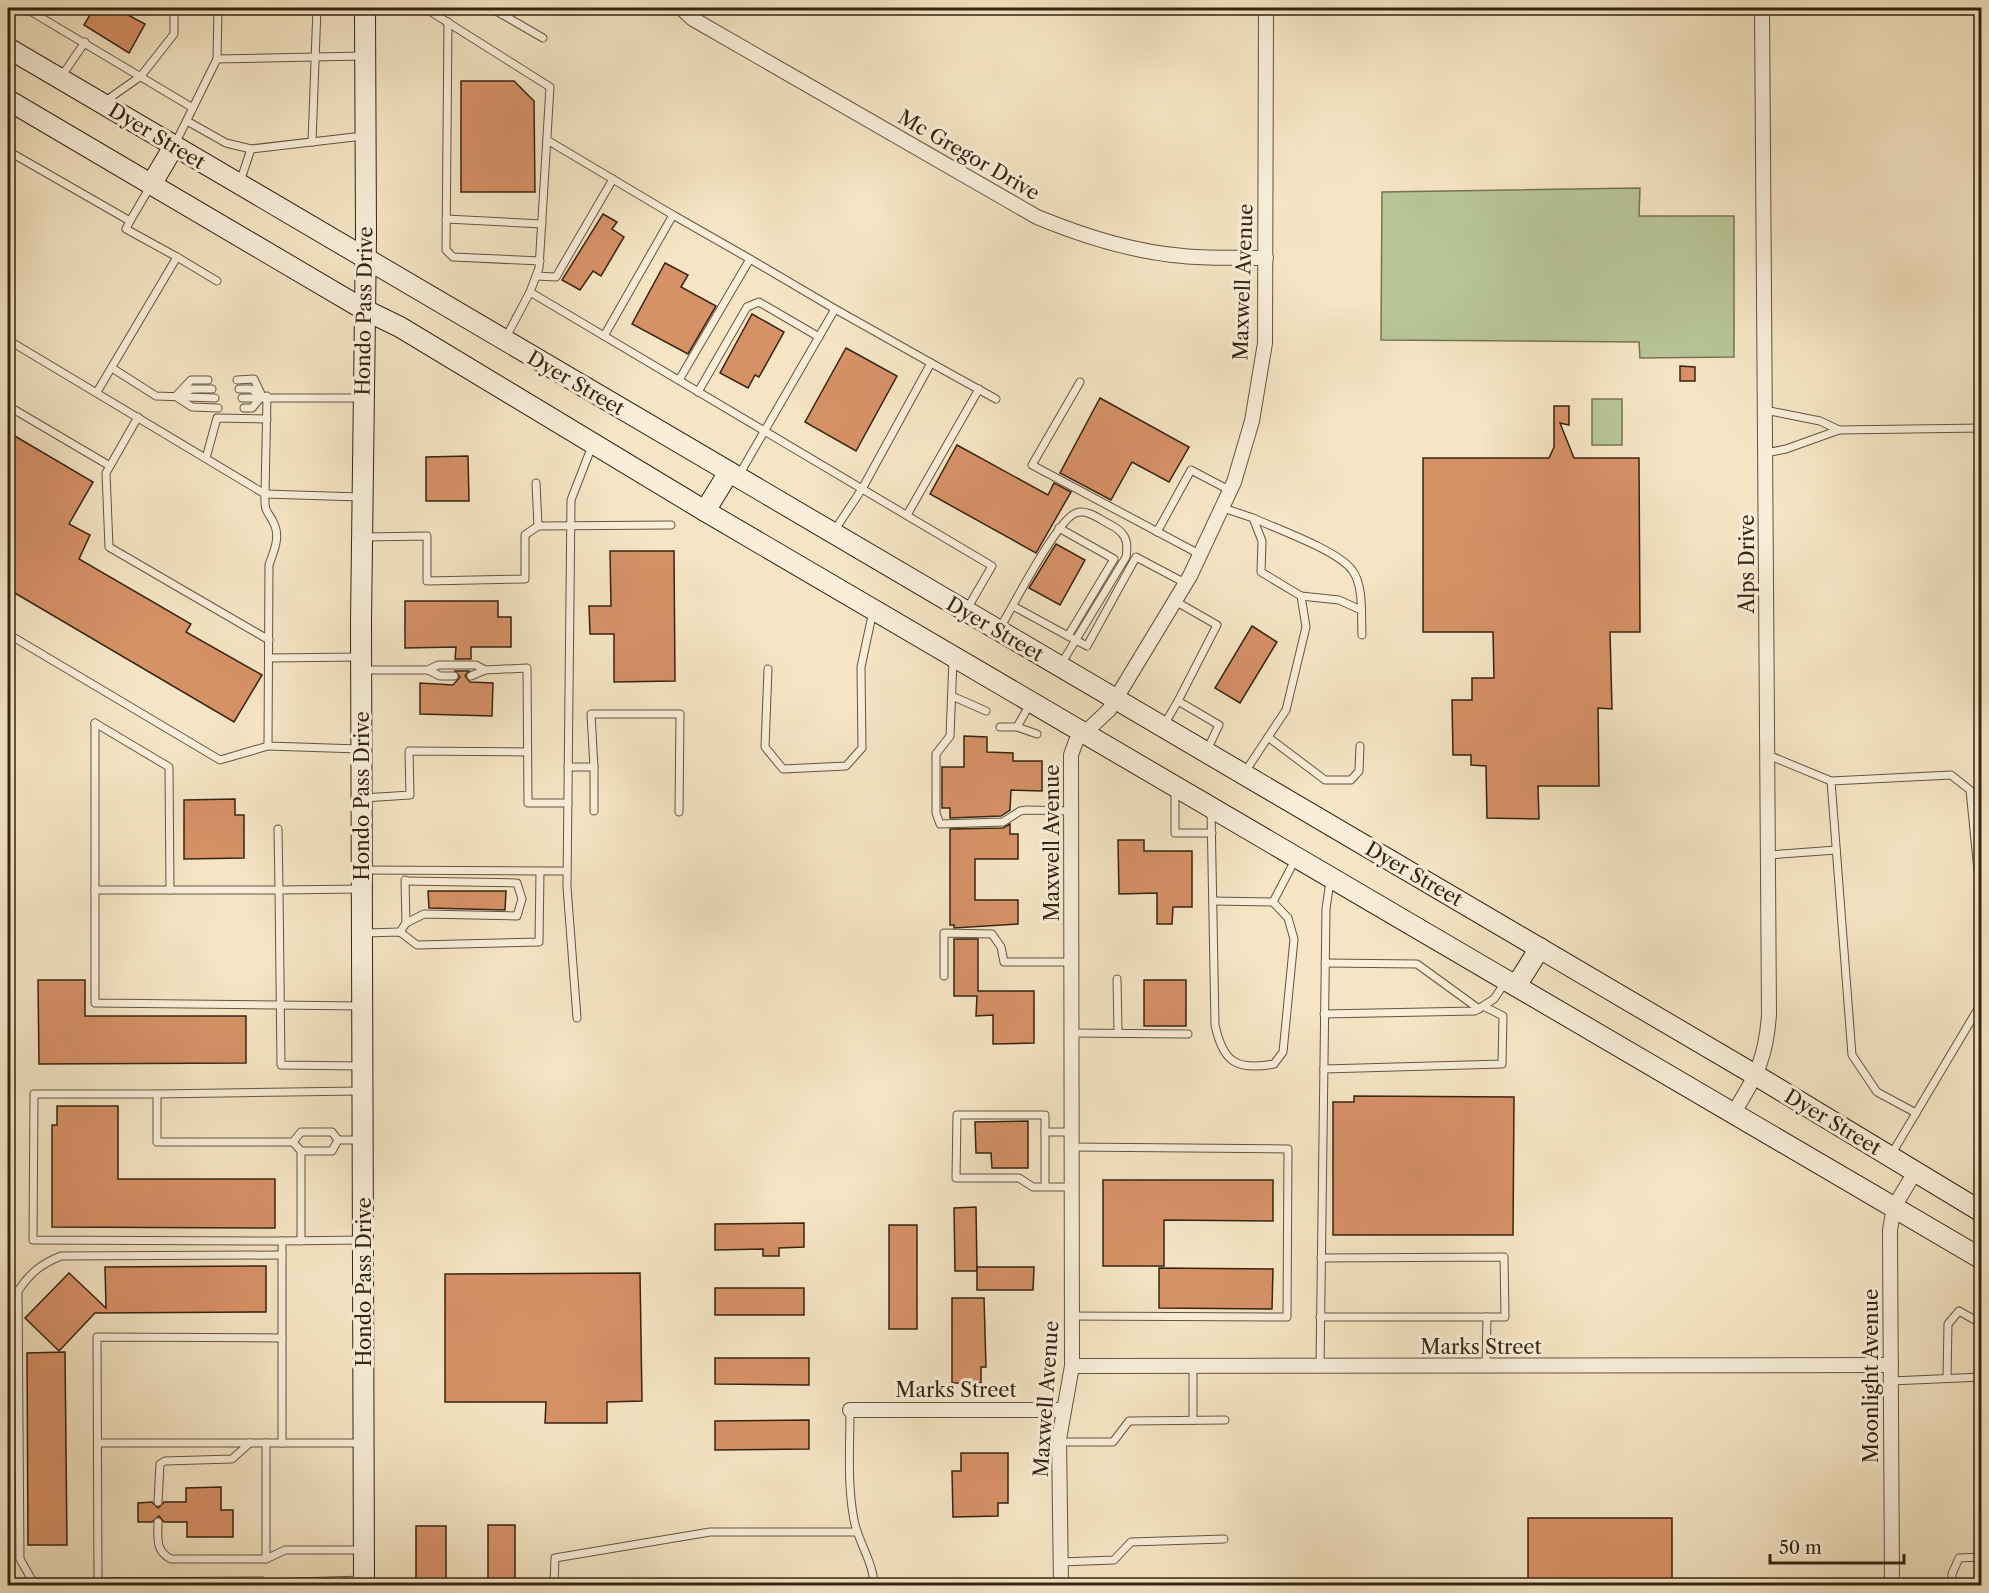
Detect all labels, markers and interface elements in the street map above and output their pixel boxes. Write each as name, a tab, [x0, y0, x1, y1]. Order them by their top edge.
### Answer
street label: Dyer Street	[105, 98, 209, 174]
street label: Mc Gregor Drive	[894, 105, 1044, 205]
street label: Maxwell Avenue	[1228, 203, 1258, 361]
street label: Hondo Pass Drive	[351, 226, 377, 396]
street label: Dyer Street	[523, 346, 629, 420]
street label: Alps Drive	[1735, 514, 1759, 615]
street label: Dyer Street	[942, 592, 1048, 666]
street label: Hondo Pass Drive	[350, 711, 374, 881]
street label: Maxwell Avenue	[1040, 765, 1064, 921]
street label: Dyer Street	[1361, 837, 1467, 911]
street label: Dyer Street	[1781, 1084, 1885, 1160]
street label: Hondo Pass Drive	[352, 1197, 376, 1367]
street label: Moonlight Avenue	[1859, 1289, 1883, 1463]
street label: Maxwell Avenue	[1029, 1320, 1063, 1478]
street label: Marks Street	[1420, 1335, 1542, 1359]
street label: Marks Street	[895, 1378, 1017, 1402]
scale bar	[1770, 1527, 1904, 1565]
text: 50 m	[1779, 1537, 1822, 1559]

